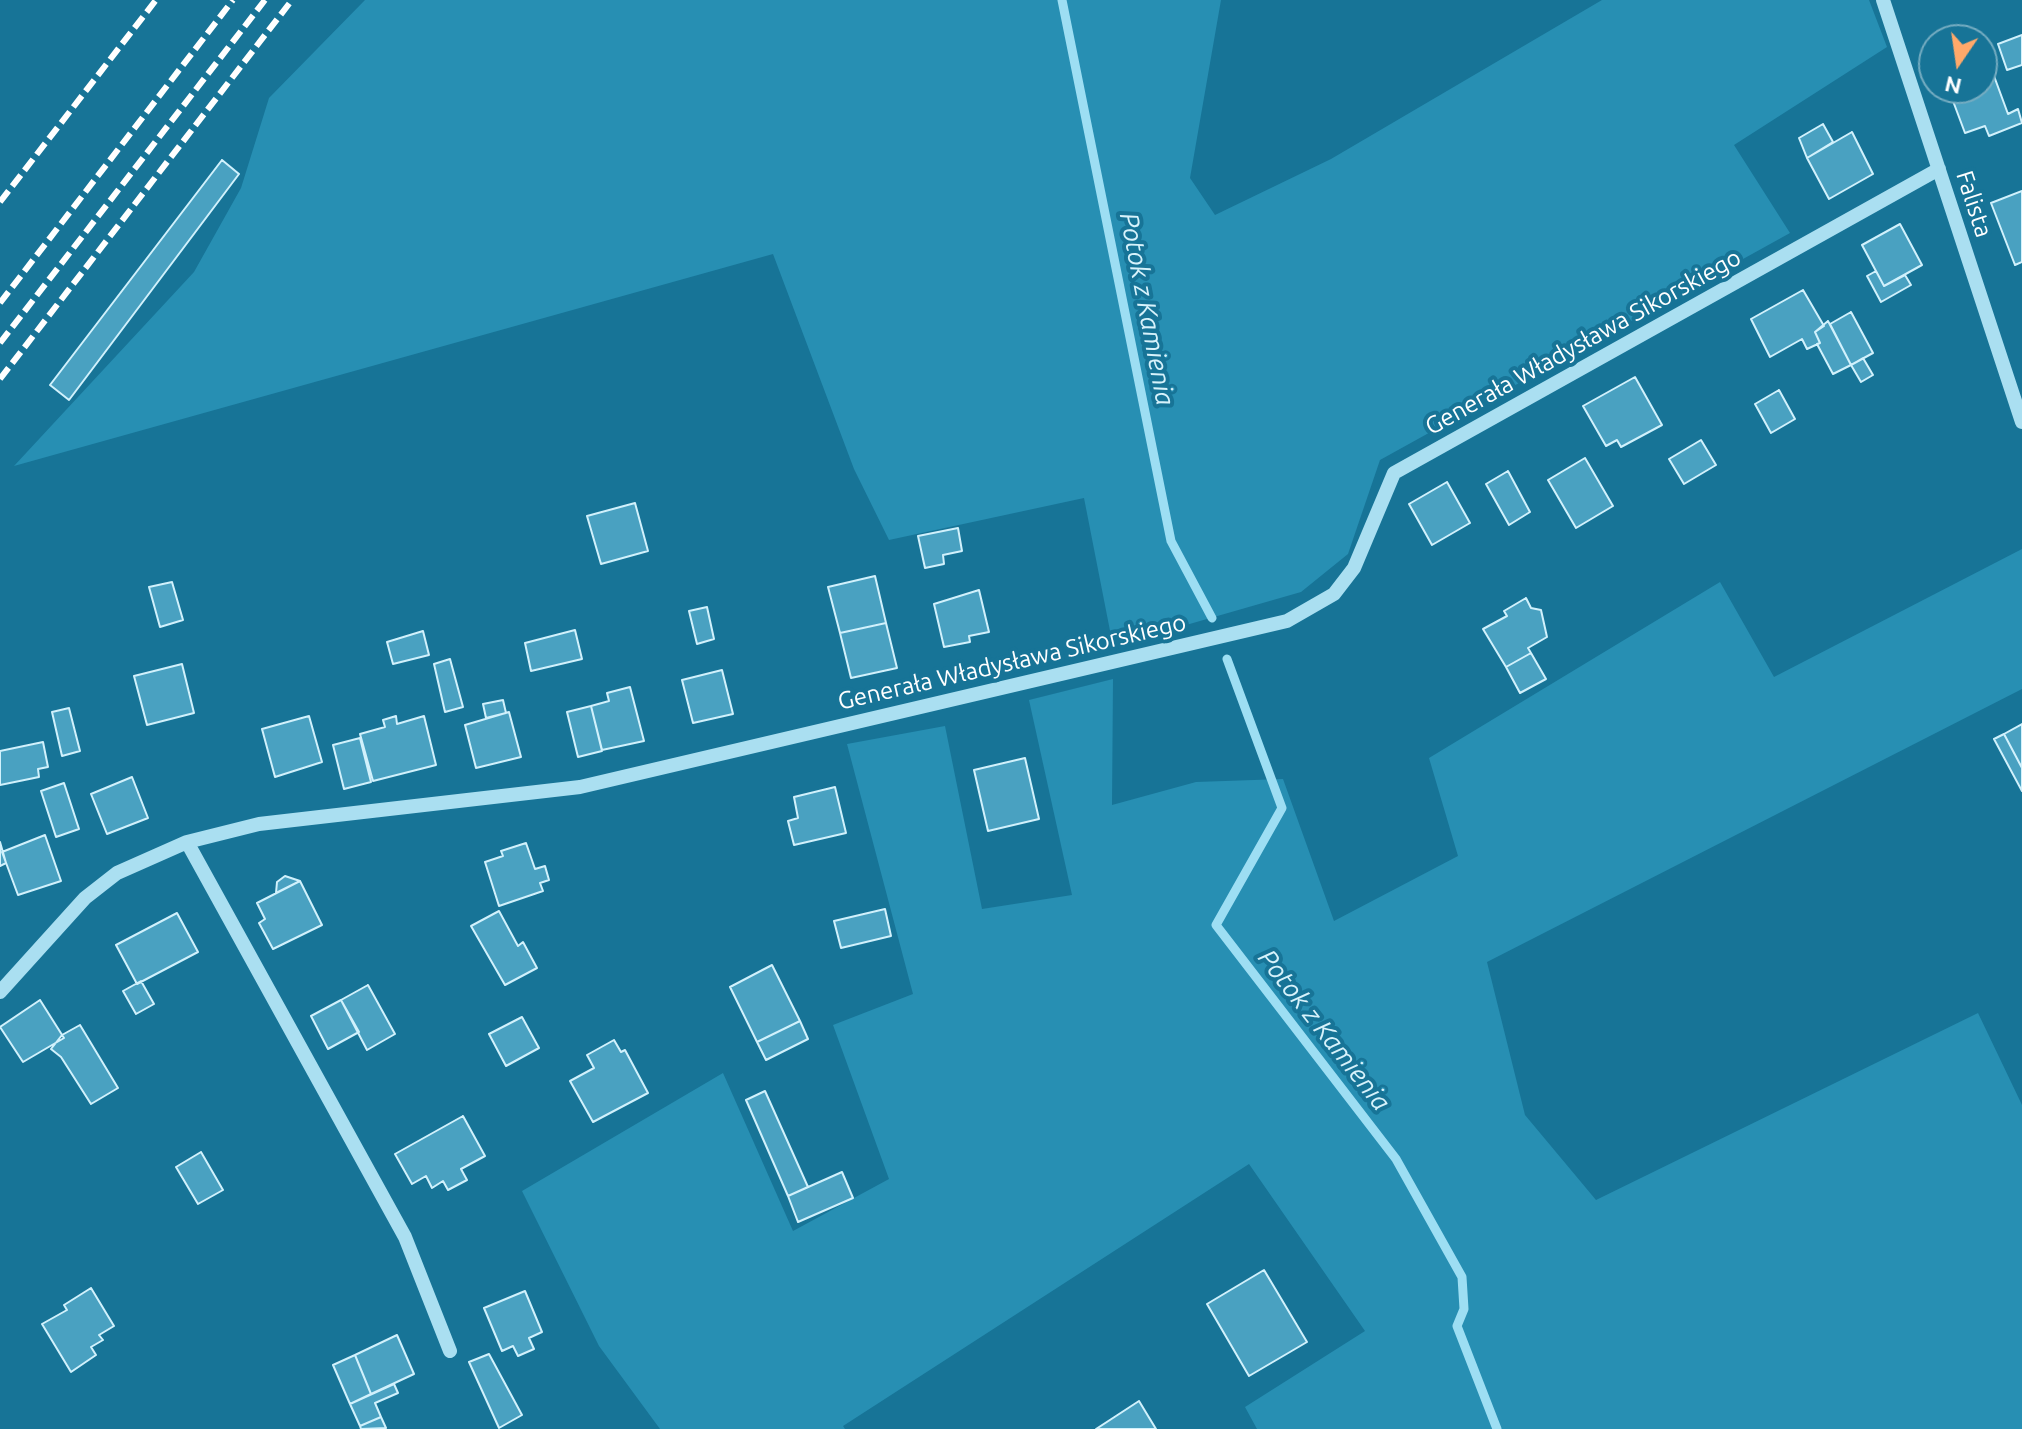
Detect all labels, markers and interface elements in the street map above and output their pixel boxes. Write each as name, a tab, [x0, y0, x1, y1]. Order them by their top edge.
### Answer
north arrow	[1918, 24, 1998, 104]
text: N	[1942, 72, 1964, 100]
street label: Falista	[1950, 167, 1998, 241]
water label: Potok z Kamienia	[1113, 210, 1181, 408]
street label: Generała Władysława Sikorskiego	[1420, 243, 1746, 441]
street label: Generała Władysława Sikorskiego	[835, 608, 1189, 716]
water label: Potok z Kamienia	[1251, 943, 1397, 1117]

